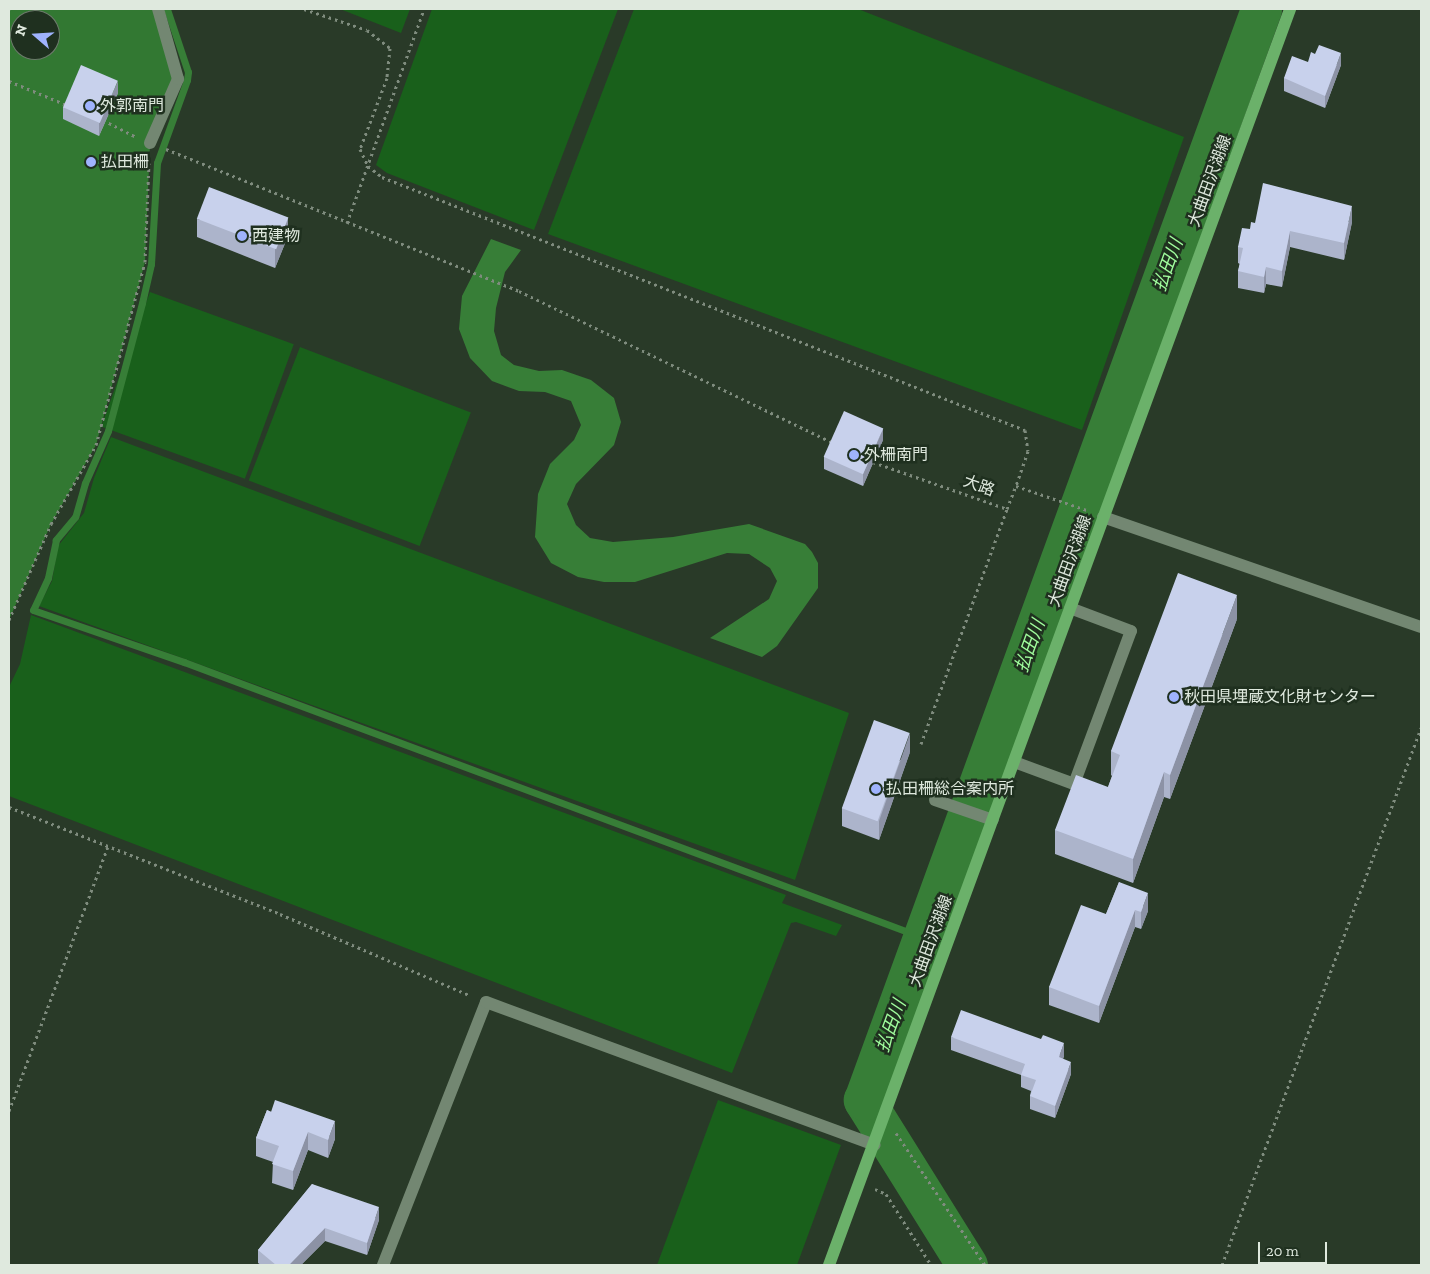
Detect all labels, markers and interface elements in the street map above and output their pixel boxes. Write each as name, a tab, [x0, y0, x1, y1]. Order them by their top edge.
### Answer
north arrow	[10, 10, 60, 60]
text: N	[12, 22, 31, 38]
place label: 外郭南門	[100, 96, 164, 116]
marker: 外郭南門	[84, 100, 96, 112]
street label: 大曲田沢湖線	[1185, 133, 1235, 229]
place label: 払田柵	[101, 152, 149, 172]
marker: 払田柵	[85, 156, 97, 168]
place label: 西建物	[252, 226, 300, 246]
marker: 西建物	[236, 230, 248, 242]
water label: 払田川	[1149, 236, 1187, 294]
place label: 外柵南門	[864, 445, 928, 465]
marker: 外柵南門	[848, 449, 860, 461]
street label: 大路	[961, 472, 997, 500]
street label: 大曲田沢湖線	[1045, 513, 1095, 609]
water label: 払田川	[1011, 617, 1049, 675]
place label: 秋田県埋蔵文化財センター	[1184, 687, 1376, 707]
marker: 秋田県埋蔵文化財センター	[1168, 691, 1180, 703]
place label: 払田柵総合案内所	[886, 779, 1014, 799]
marker: 払田柵総合案内所	[870, 783, 882, 795]
street label: 大曲田沢湖線	[906, 893, 956, 989]
water label: 払田川	[872, 997, 910, 1055]
scale bar	[1260, 1232, 1329, 1264]
text: 20 m	[1266, 1242, 1299, 1260]

